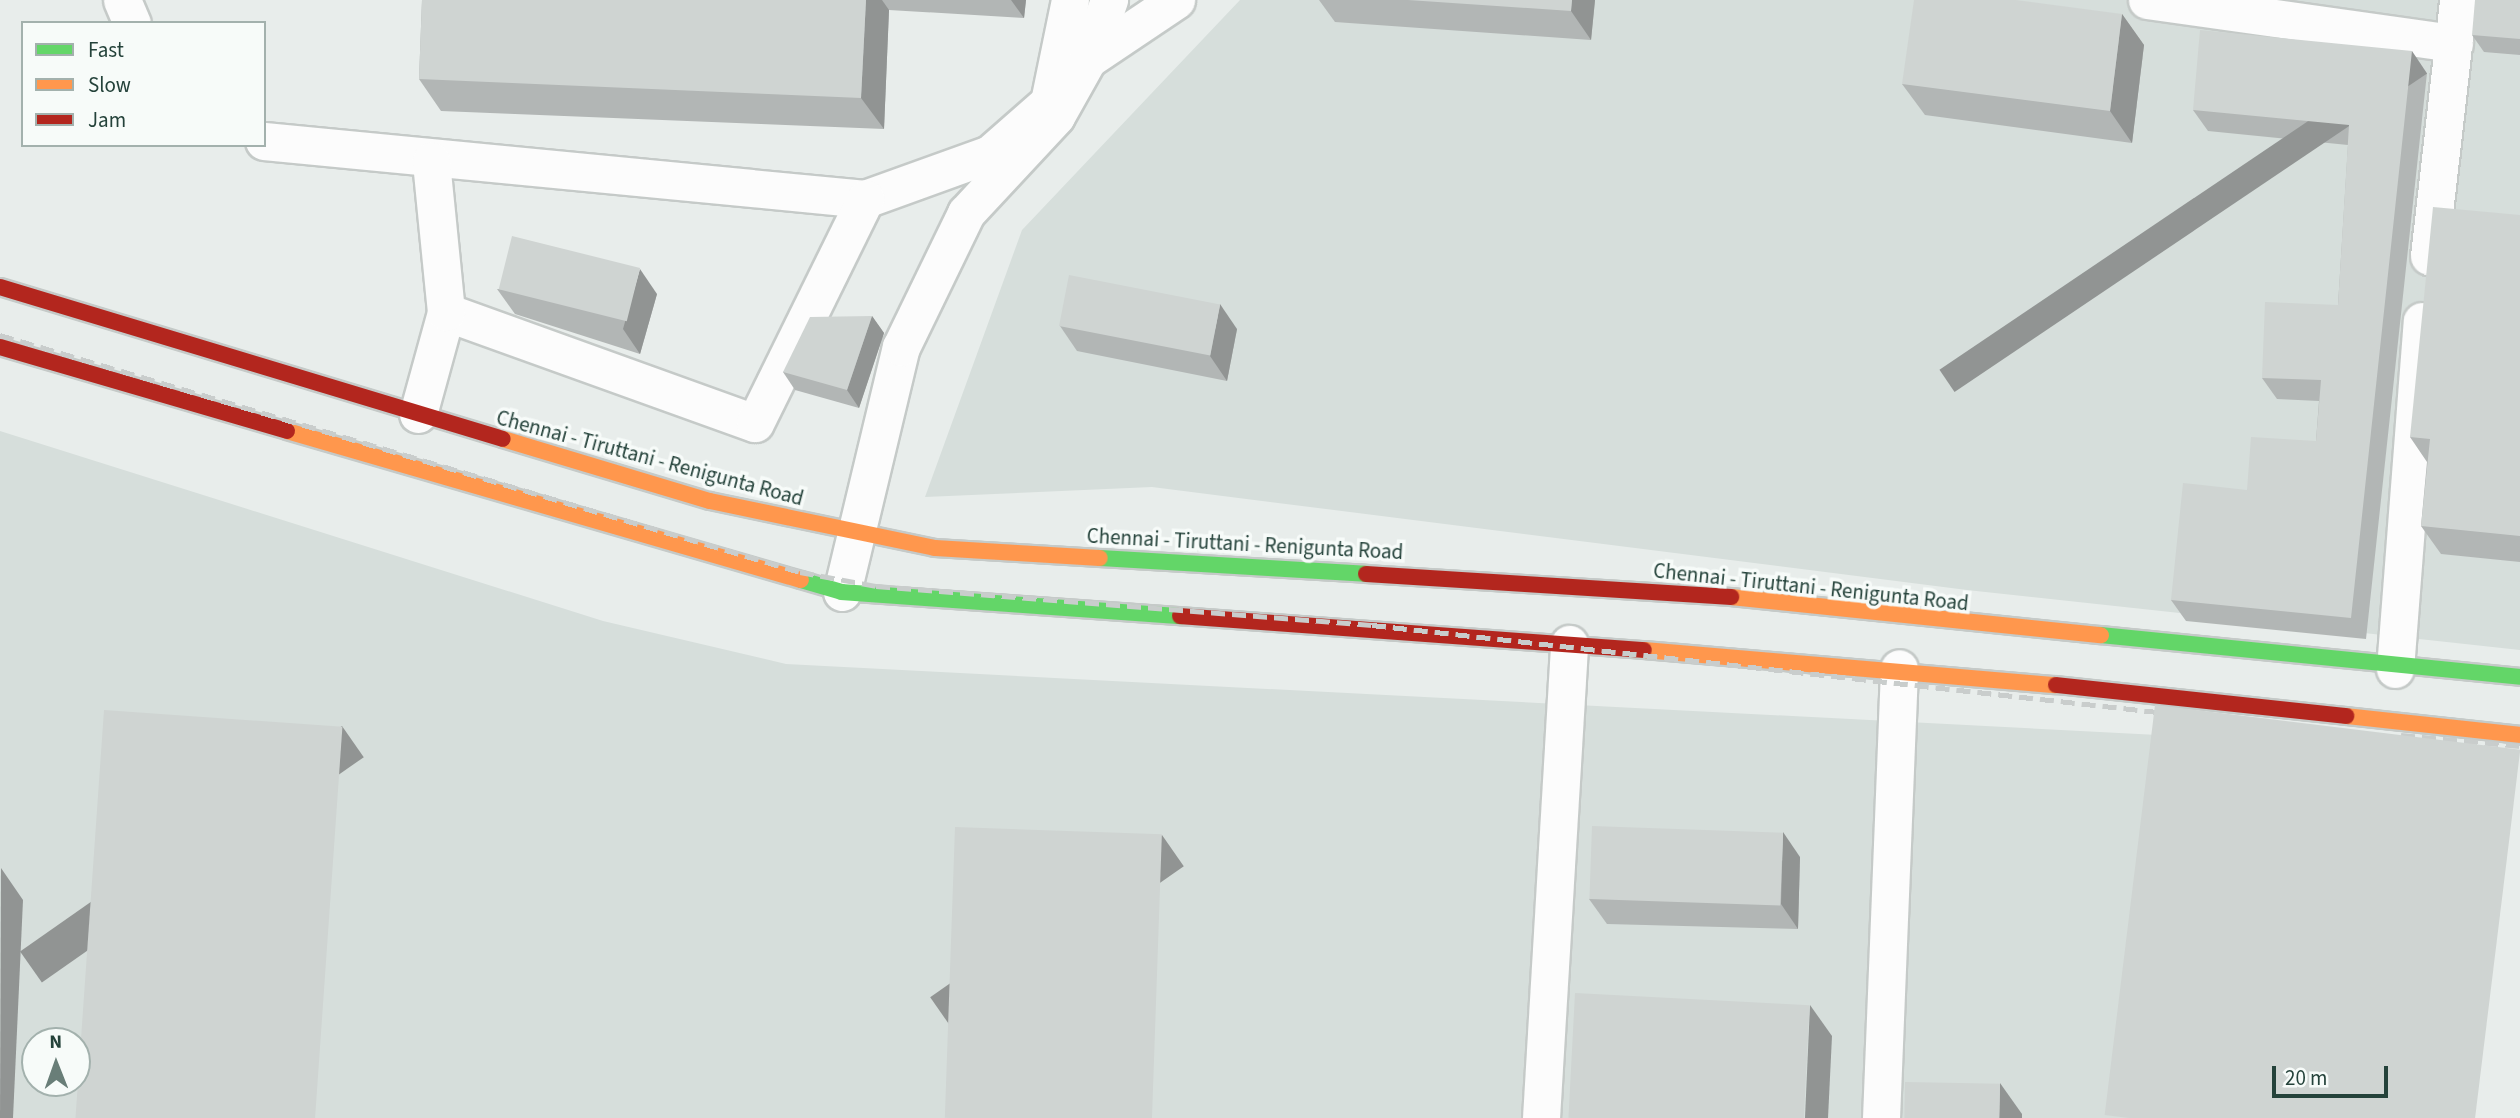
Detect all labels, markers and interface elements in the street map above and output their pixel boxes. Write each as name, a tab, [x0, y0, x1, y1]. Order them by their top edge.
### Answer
legend	[21, 21, 266, 147]
text: Fast	[88, 35, 124, 65]
text: Slow	[88, 70, 131, 100]
text: Jam	[88, 105, 126, 135]
street label: Chennai - Tiruttani - Renigunta Road	[494, 405, 806, 511]
street label: Chennai - Tiruttani - Renigunta Road	[1086, 523, 1404, 565]
street label: Chennai - Tiruttani - Renigunta Road	[1652, 558, 1970, 616]
north arrow	[21, 1027, 91, 1097]
text: N	[49, 1029, 62, 1056]
scale bar	[2275, 1052, 2390, 1096]
text: 20 m	[2285, 1063, 2327, 1093]

